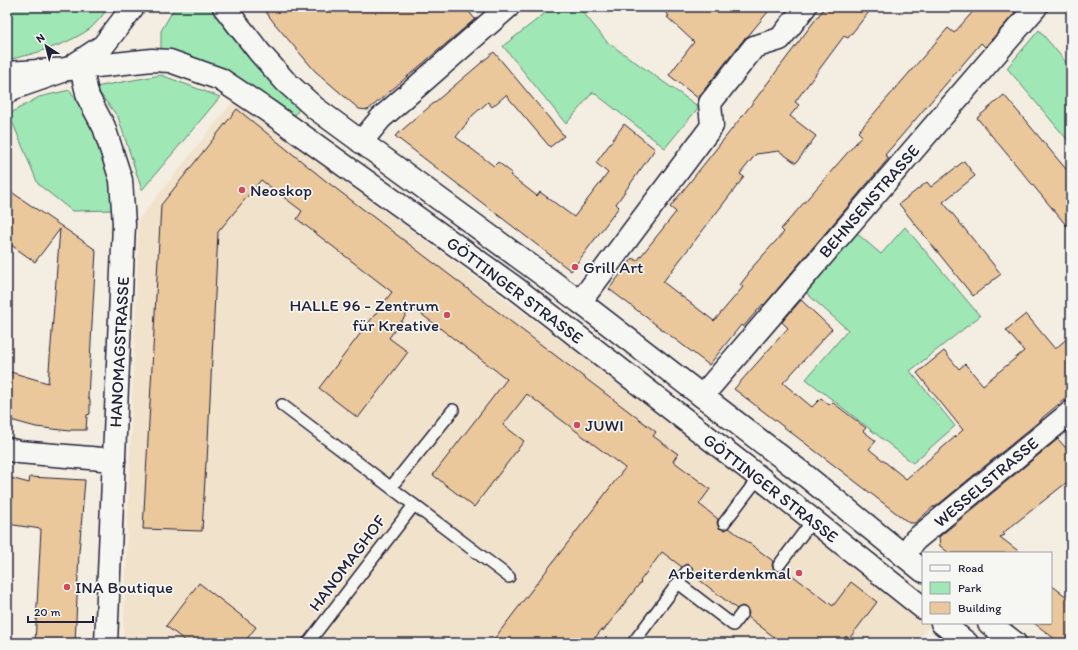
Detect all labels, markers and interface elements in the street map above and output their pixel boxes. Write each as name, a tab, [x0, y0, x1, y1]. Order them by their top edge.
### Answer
north arrow	[26, 26, 66, 66]
text: N	[34, 31, 47, 46]
street label: BEHNSENSTRASSE	[814, 140, 924, 262]
place label: Neoskop	[250, 180, 312, 200]
marker: Neoskop	[237, 185, 247, 195]
street label: GÖTTINGER STRASSE	[443, 232, 587, 348]
place label: Grill Art	[583, 257, 644, 277]
marker: Grill Art	[570, 262, 580, 272]
street label: HANOMAGSTRASSE	[105, 276, 133, 428]
place label: HALLE 96 - Zentrum für Kreative	[289, 295, 439, 335]
marker: HALLE 96 - Zentrum für Kreative	[442, 310, 452, 320]
place label: JUWI	[585, 415, 624, 435]
marker: JUWI	[572, 420, 582, 430]
street label: GÖTTINGER STRASSE	[700, 429, 842, 547]
street label: WESSELSTRASSE	[930, 433, 1042, 531]
street label: HANOMAGHOF	[304, 511, 390, 615]
legend	[922, 552, 1052, 624]
text: Road	[958, 561, 984, 575]
place label: Arbeiterdenkmal	[668, 563, 791, 583]
marker: Arbeiterdenkmal	[794, 568, 804, 578]
place label: INA Boutique	[75, 577, 173, 597]
text: Park	[958, 581, 982, 595]
marker: INA Boutique	[62, 582, 72, 592]
scale bar	[28, 598, 93, 624]
text: Building	[958, 601, 1002, 615]
text: 20 m	[34, 605, 61, 619]

